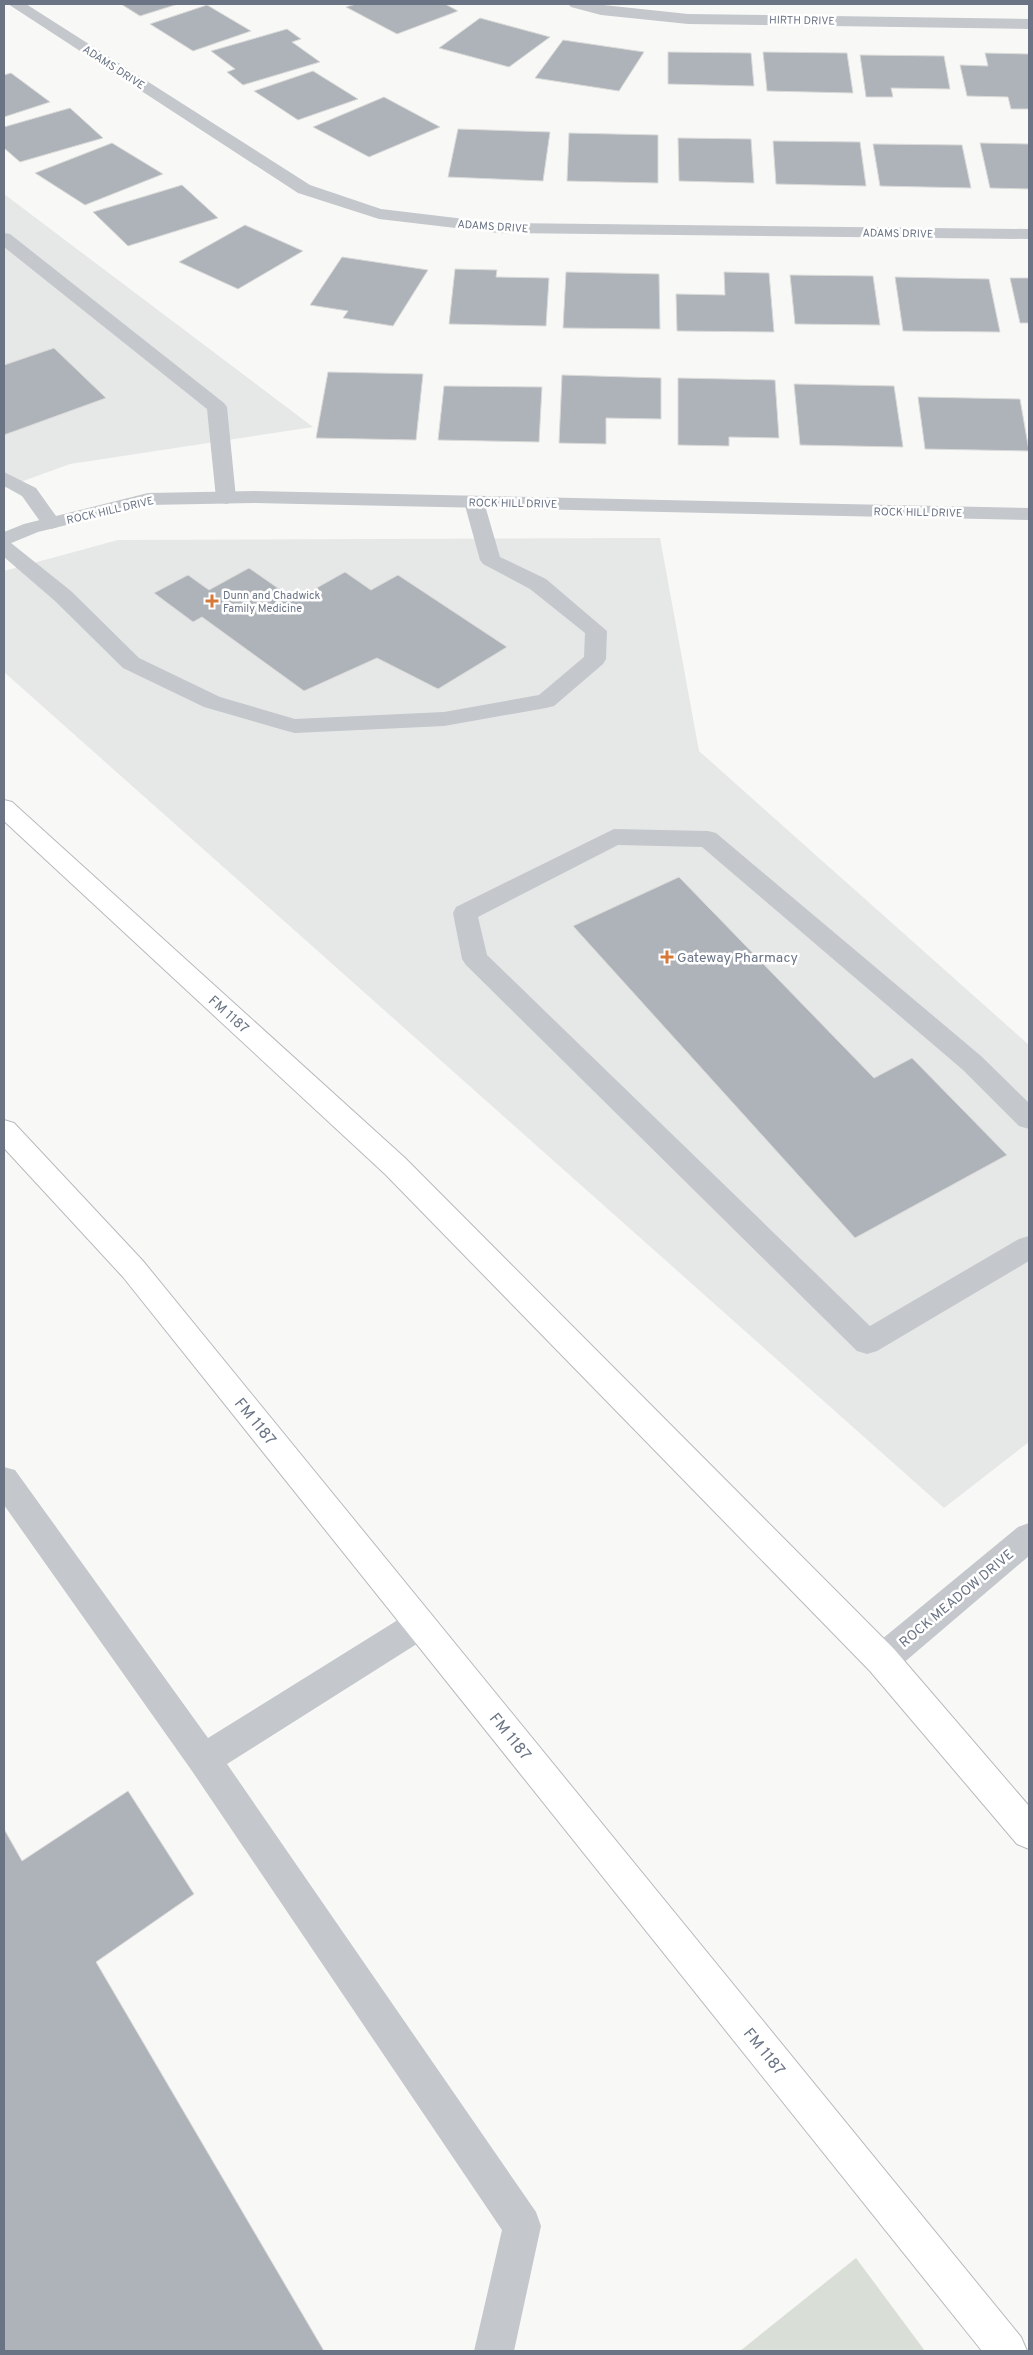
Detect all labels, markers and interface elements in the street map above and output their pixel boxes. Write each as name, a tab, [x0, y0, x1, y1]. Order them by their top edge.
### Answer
street label: HIRTH DRIVE	[769, 13, 835, 29]
street label: ADAMS DRIVE	[80, 43, 147, 93]
street label: ADAMS DRIVE	[457, 218, 529, 236]
street label: ADAMS DRIVE	[862, 226, 934, 242]
street label: ROCK HILL DRIVE	[65, 494, 155, 528]
street label: ROCK HILL DRIVE	[468, 496, 558, 512]
street label: ROCK HILL DRIVE	[873, 505, 963, 521]
place label: Dunn and Chadwick Family Medicine	[223, 589, 321, 616]
marker: Dunn and Chadwick Family Medicine	[205, 594, 219, 608]
place label: Gateway Pharmacy	[677, 950, 798, 967]
marker: Gateway Pharmacy	[661, 951, 673, 963]
street label: FM 1187	[204, 993, 252, 1038]
street label: FM 1187	[229, 1394, 280, 1450]
street label: ROCK MEADOW DRIVE	[896, 1546, 1018, 1652]
street label: FM 1187	[484, 1709, 535, 1765]
street label: FM 1187	[738, 2024, 789, 2080]

